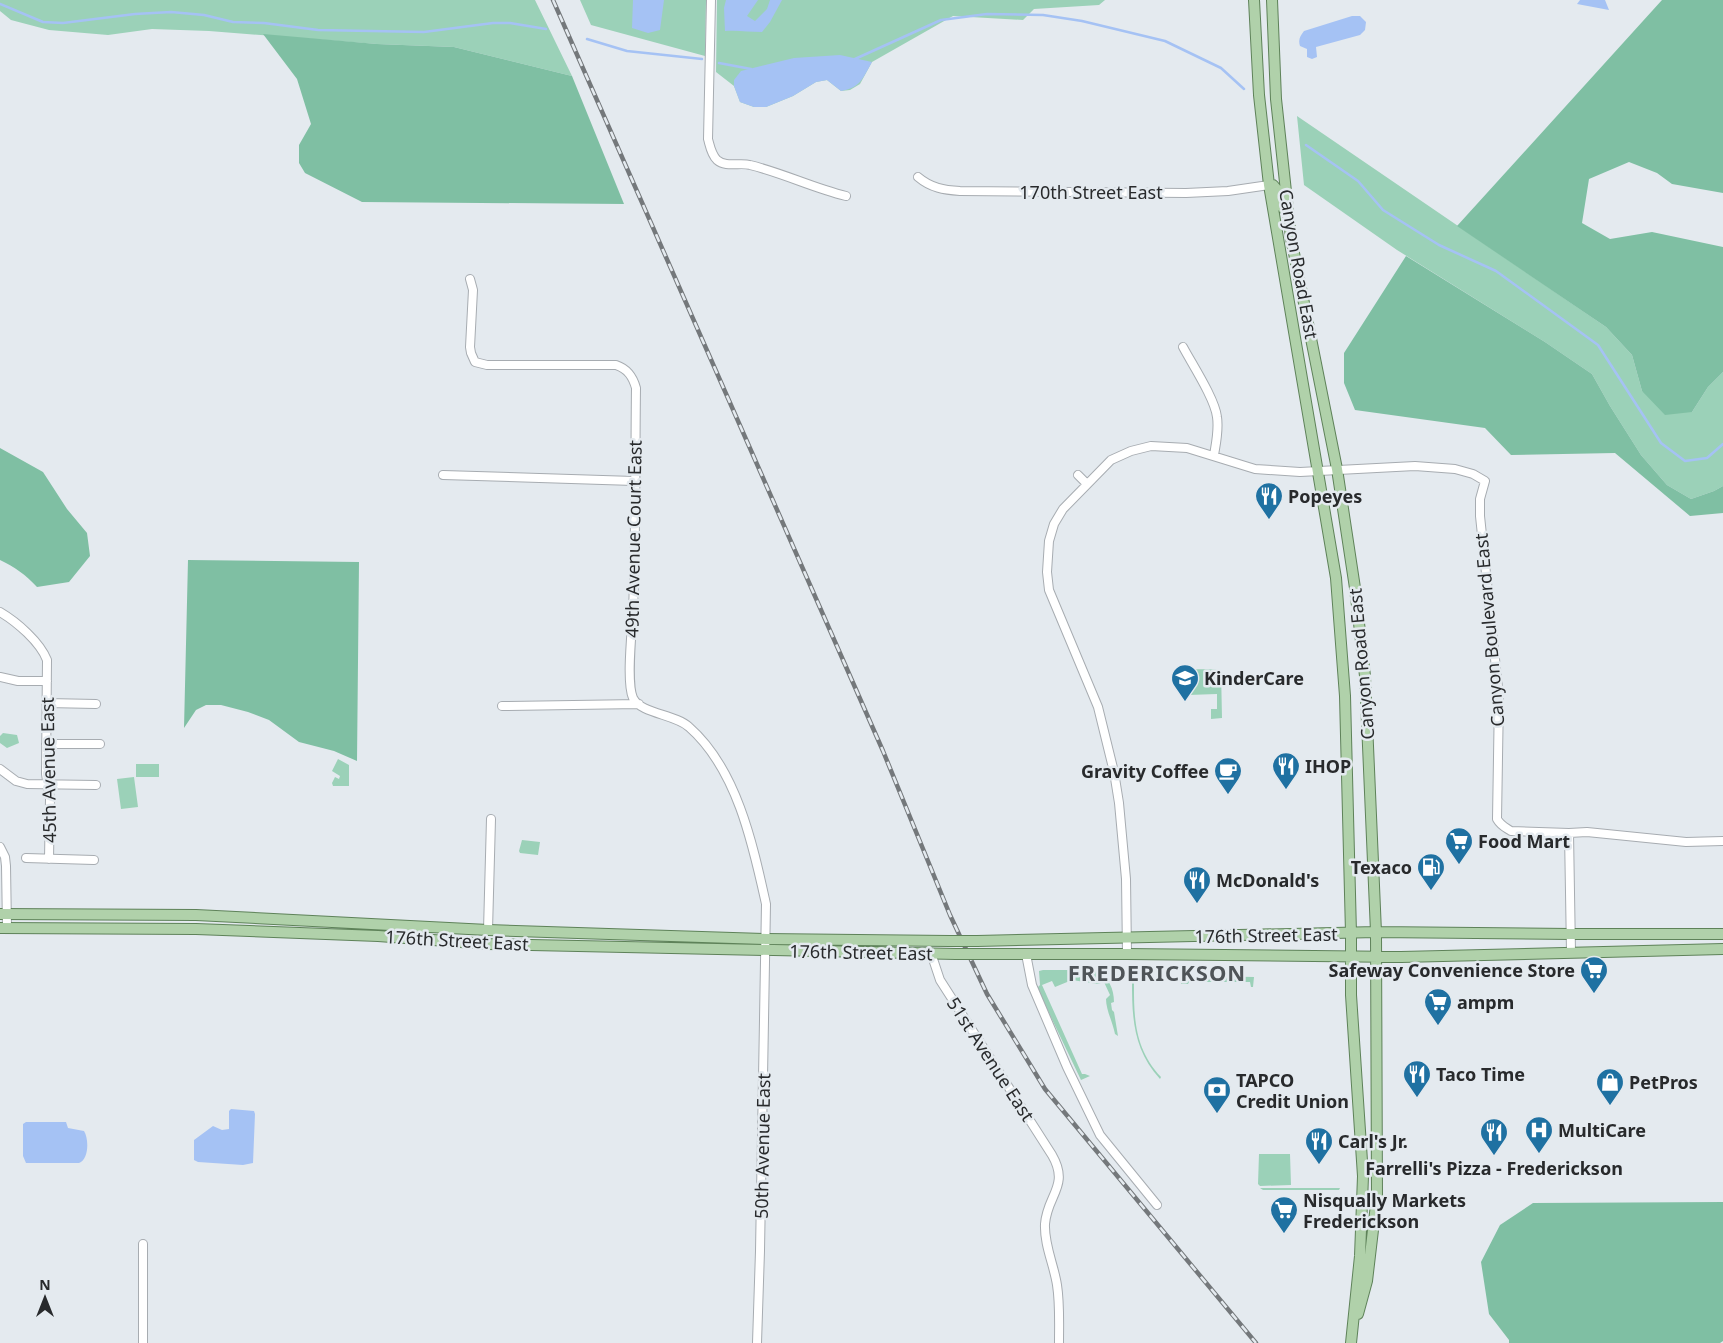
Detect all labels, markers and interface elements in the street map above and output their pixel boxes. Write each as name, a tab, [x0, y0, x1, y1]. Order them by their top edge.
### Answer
street label: 170th Street East	[1019, 180, 1163, 204]
street label: Canyon Road East	[1274, 187, 1324, 341]
street label: 49th Avenue Court East	[619, 439, 647, 638]
restaurant icon: Popeyes	[1254, 481, 1284, 520]
place label: Popeyes	[1288, 484, 1362, 508]
street label: Canyon Boulevard East	[1469, 532, 1509, 728]
street label: Canyon Road East	[1342, 587, 1380, 741]
school or university icon: KinderCare	[1170, 663, 1200, 702]
place label: KinderCare	[1204, 666, 1304, 690]
street label: 45th Avenue East	[35, 696, 61, 843]
restaurant icon: IHOP	[1271, 751, 1301, 790]
place label: IHOP	[1305, 754, 1351, 778]
cafe icon: Gravity Coffee	[1213, 756, 1243, 795]
place label: Gravity Coffee	[1081, 759, 1209, 783]
supermarket icon: Food Mart	[1444, 826, 1474, 865]
place label: Food Mart	[1478, 829, 1570, 853]
fuel station icon: Texaco	[1416, 852, 1446, 891]
place label: Texaco	[1351, 855, 1412, 879]
restaurant icon: McDonald's	[1182, 865, 1212, 904]
place label: McDonald's	[1216, 868, 1319, 892]
street label: 176th Street East	[1194, 922, 1338, 948]
street label: 176th Street East	[385, 924, 530, 956]
street label: 176th Street East	[789, 939, 933, 965]
supermarket icon: Safeway Convenience Store	[1579, 955, 1609, 994]
district label: FREDERICKSON	[1068, 957, 1246, 987]
place label: Safeway Convenience Store	[1329, 958, 1575, 982]
supermarket icon: ampm	[1423, 987, 1453, 1026]
place label: ampm	[1457, 990, 1514, 1014]
street label: 51st Avenue East	[942, 992, 1040, 1126]
restaurant icon: Taco Time	[1402, 1059, 1432, 1098]
place label: Taco Time	[1436, 1062, 1525, 1086]
shop icon: PetPros	[1595, 1067, 1625, 1106]
place label: TAPCO Credit Union	[1236, 1068, 1349, 1113]
place label: PetPros	[1629, 1070, 1698, 1094]
street label: 50th Avenue East	[749, 1072, 775, 1219]
bank icon: TAPCO Credit Union	[1202, 1075, 1232, 1114]
hospital icon: MultiCare	[1524, 1115, 1554, 1154]
restaurant icon: Farrelli's Pizza - Frederickson	[1479, 1117, 1509, 1156]
place label: MultiCare	[1558, 1118, 1646, 1142]
restaurant icon: Carl's Jr.	[1304, 1126, 1334, 1165]
place label: Carl's Jr.	[1338, 1129, 1408, 1153]
place label: Farrelli's Pizza - Frederickson	[1365, 1156, 1623, 1180]
place label: Nisqually Markets Frederickson	[1303, 1188, 1466, 1233]
supermarket icon: Nisqually Markets Frederickson	[1269, 1195, 1299, 1234]
north arrow	[20, 1273, 70, 1323]
text: N	[39, 1275, 51, 1294]

